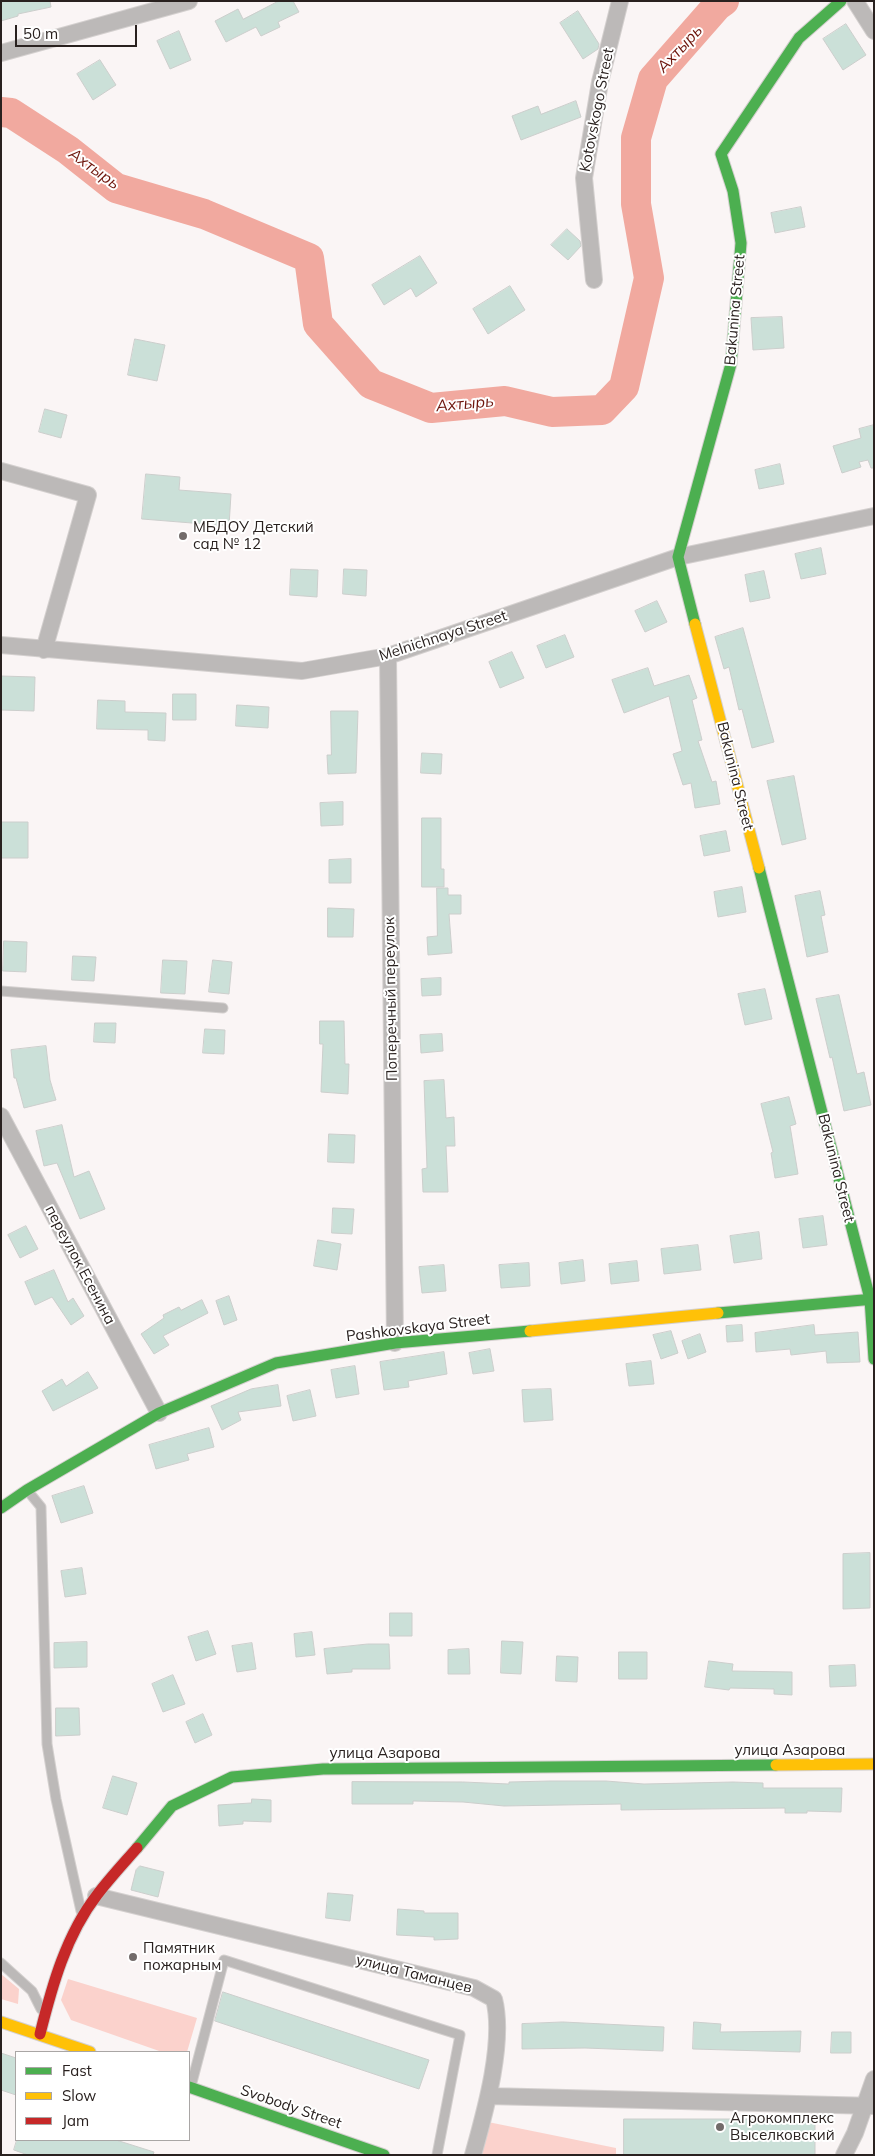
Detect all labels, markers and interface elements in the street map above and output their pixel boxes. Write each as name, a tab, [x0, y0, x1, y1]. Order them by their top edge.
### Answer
scale bar	[18, 15, 140, 47]
water label: Ахтырь	[653, 21, 707, 77]
text: 50 m	[23, 24, 58, 43]
street label: Kotovskogo Street	[576, 47, 618, 173]
water label: Ахтырь	[65, 144, 123, 194]
street label: Bakunina Street	[721, 254, 749, 366]
water label: Ахтырь	[435, 392, 495, 416]
place label: МБДОУ Детский сад № 12	[193, 518, 314, 553]
marker: МБДОУ Детский сад № 12	[177, 530, 189, 542]
street label: Melnichnaya Street	[377, 607, 509, 665]
street label: Bakunina Street	[713, 720, 757, 832]
street label: Поперечный переулок	[381, 917, 401, 1081]
street label: Bakunina Street	[814, 1112, 858, 1224]
street label: переулок Есенина	[41, 1202, 119, 1328]
street label: Pashkovskaya Street	[345, 1310, 491, 1346]
street label: улица Азарова	[735, 1741, 845, 1759]
street label: улица Азарова	[330, 1744, 440, 1762]
place label: Памятник пожарным	[143, 1939, 221, 1974]
marker: Памятник пожарным	[127, 1951, 139, 1963]
street label: улица Таманцев	[354, 1951, 474, 1997]
legend	[15, 2051, 190, 2141]
text: Fast	[62, 2061, 92, 2080]
street label: Svobody Street	[238, 2081, 344, 2133]
text: Slow	[62, 2086, 96, 2105]
place label: Агрокомплекс Выселковский	[730, 2109, 835, 2144]
text: Jam	[62, 2111, 89, 2130]
marker: Агрокомплекс Выселковский	[714, 2121, 726, 2133]

